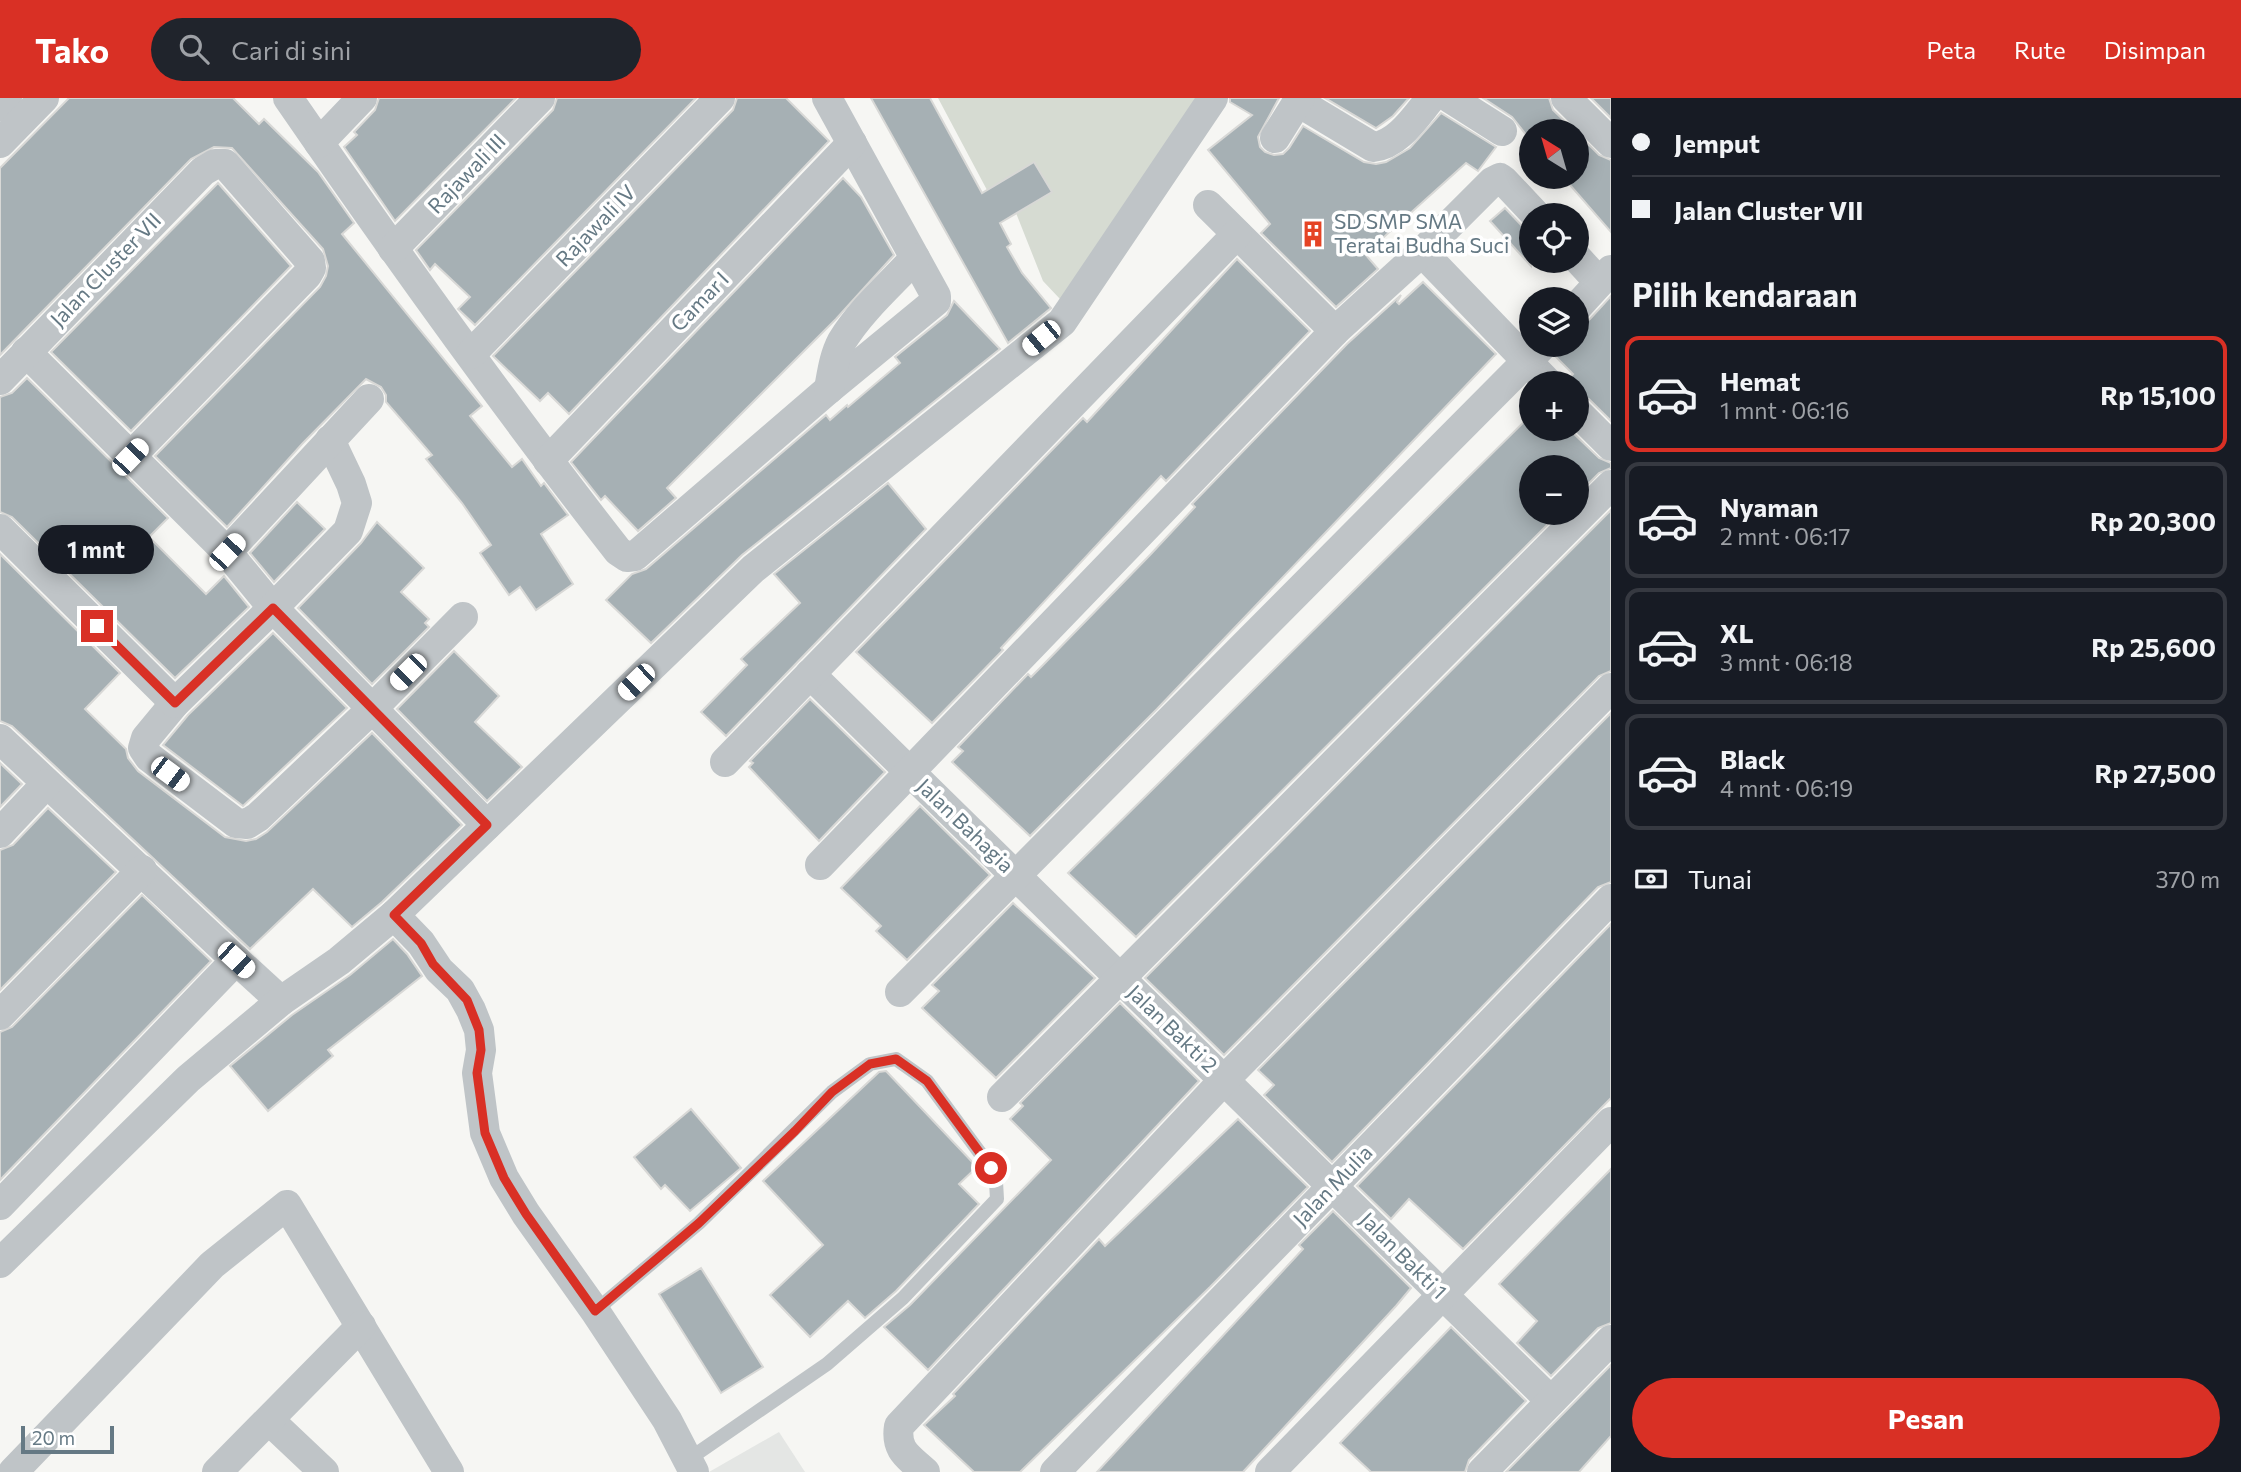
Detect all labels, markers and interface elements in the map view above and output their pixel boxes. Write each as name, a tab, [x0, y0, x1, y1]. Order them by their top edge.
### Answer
search box	[151, 18, 641, 81]
text: Tako	[35, 29, 109, 70]
icon: search	[175, 30, 213, 68]
text: Cari di sini	[231, 34, 351, 65]
text: Peta	[1926, 35, 1976, 64]
text: Rute	[2014, 35, 2066, 64]
text: Disimpan	[2104, 35, 2206, 64]
north arrow	[1519, 119, 1589, 189]
map controls	[1519, 119, 1589, 525]
text: Jemput	[1674, 127, 1760, 158]
street label: Rajawali III	[422, 128, 510, 218]
street label: Rajawali IV	[550, 179, 640, 271]
text: Jalan Cluster VII	[1674, 194, 1864, 225]
button: locate	[1519, 203, 1589, 273]
street label: Jalan Cluster VII	[44, 207, 165, 331]
place label: SD SMP SMA Teratai Budha Suci	[1334, 208, 1509, 257]
building icon: SD SMP SMA Teratai Budha Suci	[1298, 219, 1328, 249]
street label: Camar I	[665, 266, 733, 336]
text: Pilih kendaraan	[1632, 274, 1858, 314]
button: layers	[1519, 287, 1589, 357]
car	[1019, 317, 1064, 359]
icon: car	[1636, 363, 1699, 426]
text: Hemat	[1720, 365, 1801, 396]
button: +	[1519, 371, 1589, 441]
text: Rp 15,100	[2100, 379, 2216, 410]
text: 1 mnt · 06:16	[1720, 396, 1849, 424]
car	[108, 435, 153, 479]
button: −	[1519, 455, 1589, 525]
icon: car	[1636, 489, 1699, 552]
text: Nyaman	[1720, 491, 1819, 522]
text: Rp 20,300	[2090, 505, 2216, 536]
text: 2 mnt · 06:17	[1720, 522, 1850, 550]
callout: 1 mnt	[39, 524, 155, 574]
car	[205, 529, 250, 575]
text: 1 mnt	[67, 535, 125, 563]
route end	[81, 610, 113, 642]
icon: car	[1636, 615, 1699, 678]
text: XL	[1720, 617, 1754, 648]
text: Rp 25,600	[2091, 631, 2216, 662]
text: 3 mnt · 06:18	[1720, 648, 1853, 676]
car	[386, 650, 431, 694]
car	[614, 660, 659, 704]
icon: car	[1636, 741, 1699, 804]
text: Black	[1720, 743, 1786, 774]
car	[147, 753, 194, 795]
text: Rp 27,500	[2095, 757, 2216, 788]
street label: Jalan Bahagia	[912, 773, 1020, 877]
text: 4 mnt · 06:19	[1720, 774, 1853, 802]
icon: cash	[1632, 860, 1670, 898]
text: Tunai	[1688, 863, 1752, 894]
text: 370 m	[2155, 865, 2220, 893]
car	[214, 938, 259, 982]
street label: Jalan Bakti 2	[1123, 979, 1223, 1077]
street label: Jalan Mulia	[1287, 1139, 1377, 1231]
route start	[975, 1152, 1007, 1184]
street label: Jalan Bakti 1	[1355, 1206, 1453, 1304]
button: Pesan	[1632, 1378, 2220, 1458]
scale bar	[21, 1423, 114, 1455]
text: 20 m	[32, 1426, 75, 1449]

